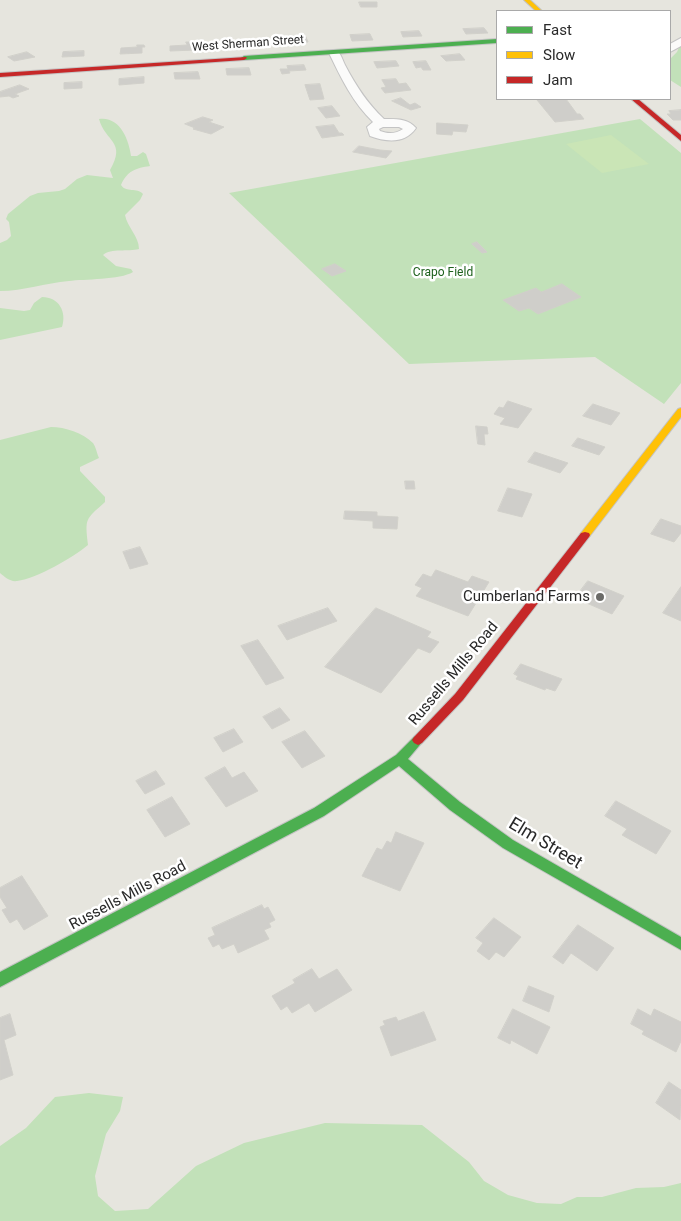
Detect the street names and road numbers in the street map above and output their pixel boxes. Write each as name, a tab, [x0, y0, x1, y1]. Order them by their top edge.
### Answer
street label: West Sherman Street	[191, 33, 305, 55]
street label: Russells Mills Road	[405, 619, 503, 729]
street label: Elm Street	[504, 814, 586, 874]
street label: Russells Mills Road	[67, 858, 189, 934]

